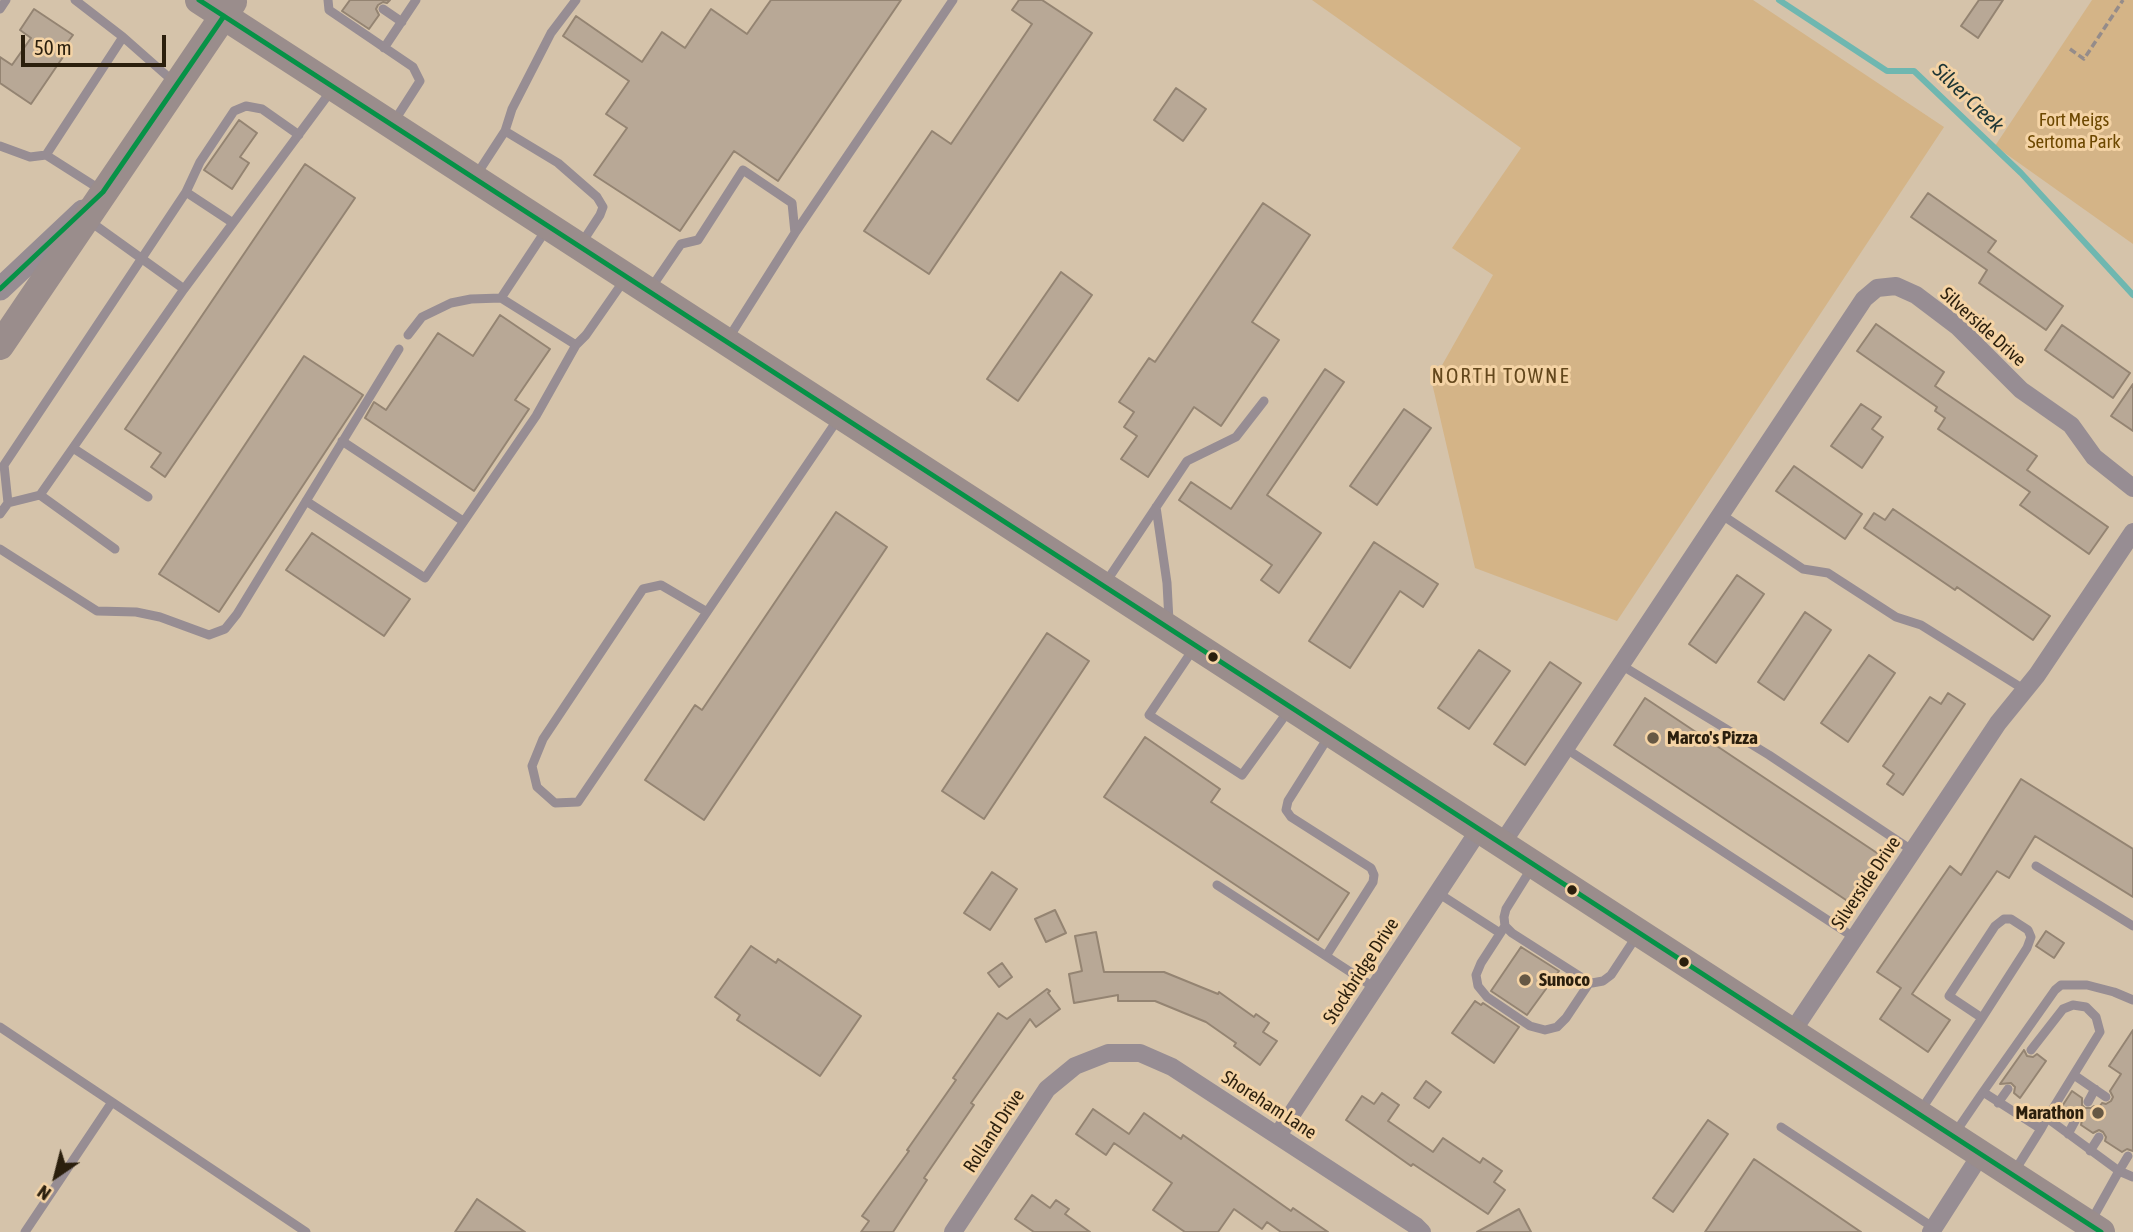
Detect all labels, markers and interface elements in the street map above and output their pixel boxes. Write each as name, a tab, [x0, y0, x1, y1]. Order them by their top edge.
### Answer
scale bar	[24, 21, 170, 65]
text: 50 m	[34, 35, 72, 59]
water label: Silver Creek	[1927, 58, 2009, 138]
park label: Fort Meigs Sertoma Park	[2027, 109, 2121, 153]
street label: Silverside Drive	[1936, 283, 2030, 371]
district label: NORTH TOWNE	[1433, 363, 1569, 389]
unlabelled marker	[1206, 650, 1220, 664]
place label: Marco's Pizza	[1667, 727, 1758, 749]
marker: Marco's Pizza	[1645, 730, 1661, 746]
street label: Silverside Drive	[1827, 832, 1905, 934]
unlabelled marker	[1565, 883, 1579, 897]
street label: Stockbridge Drive	[1318, 914, 1404, 1028]
unlabelled marker	[1677, 955, 1691, 969]
place label: Sunoco	[1539, 969, 1590, 991]
marker: Sunoco	[1517, 972, 1533, 988]
street label: Shoreham Lane	[1217, 1066, 1321, 1144]
street label: Rolland Drive	[959, 1085, 1029, 1177]
place label: Marathon	[2016, 1102, 2084, 1124]
marker: Marathon	[2090, 1105, 2106, 1121]
north arrow	[21, 1141, 91, 1211]
text: N	[33, 1181, 55, 1205]

